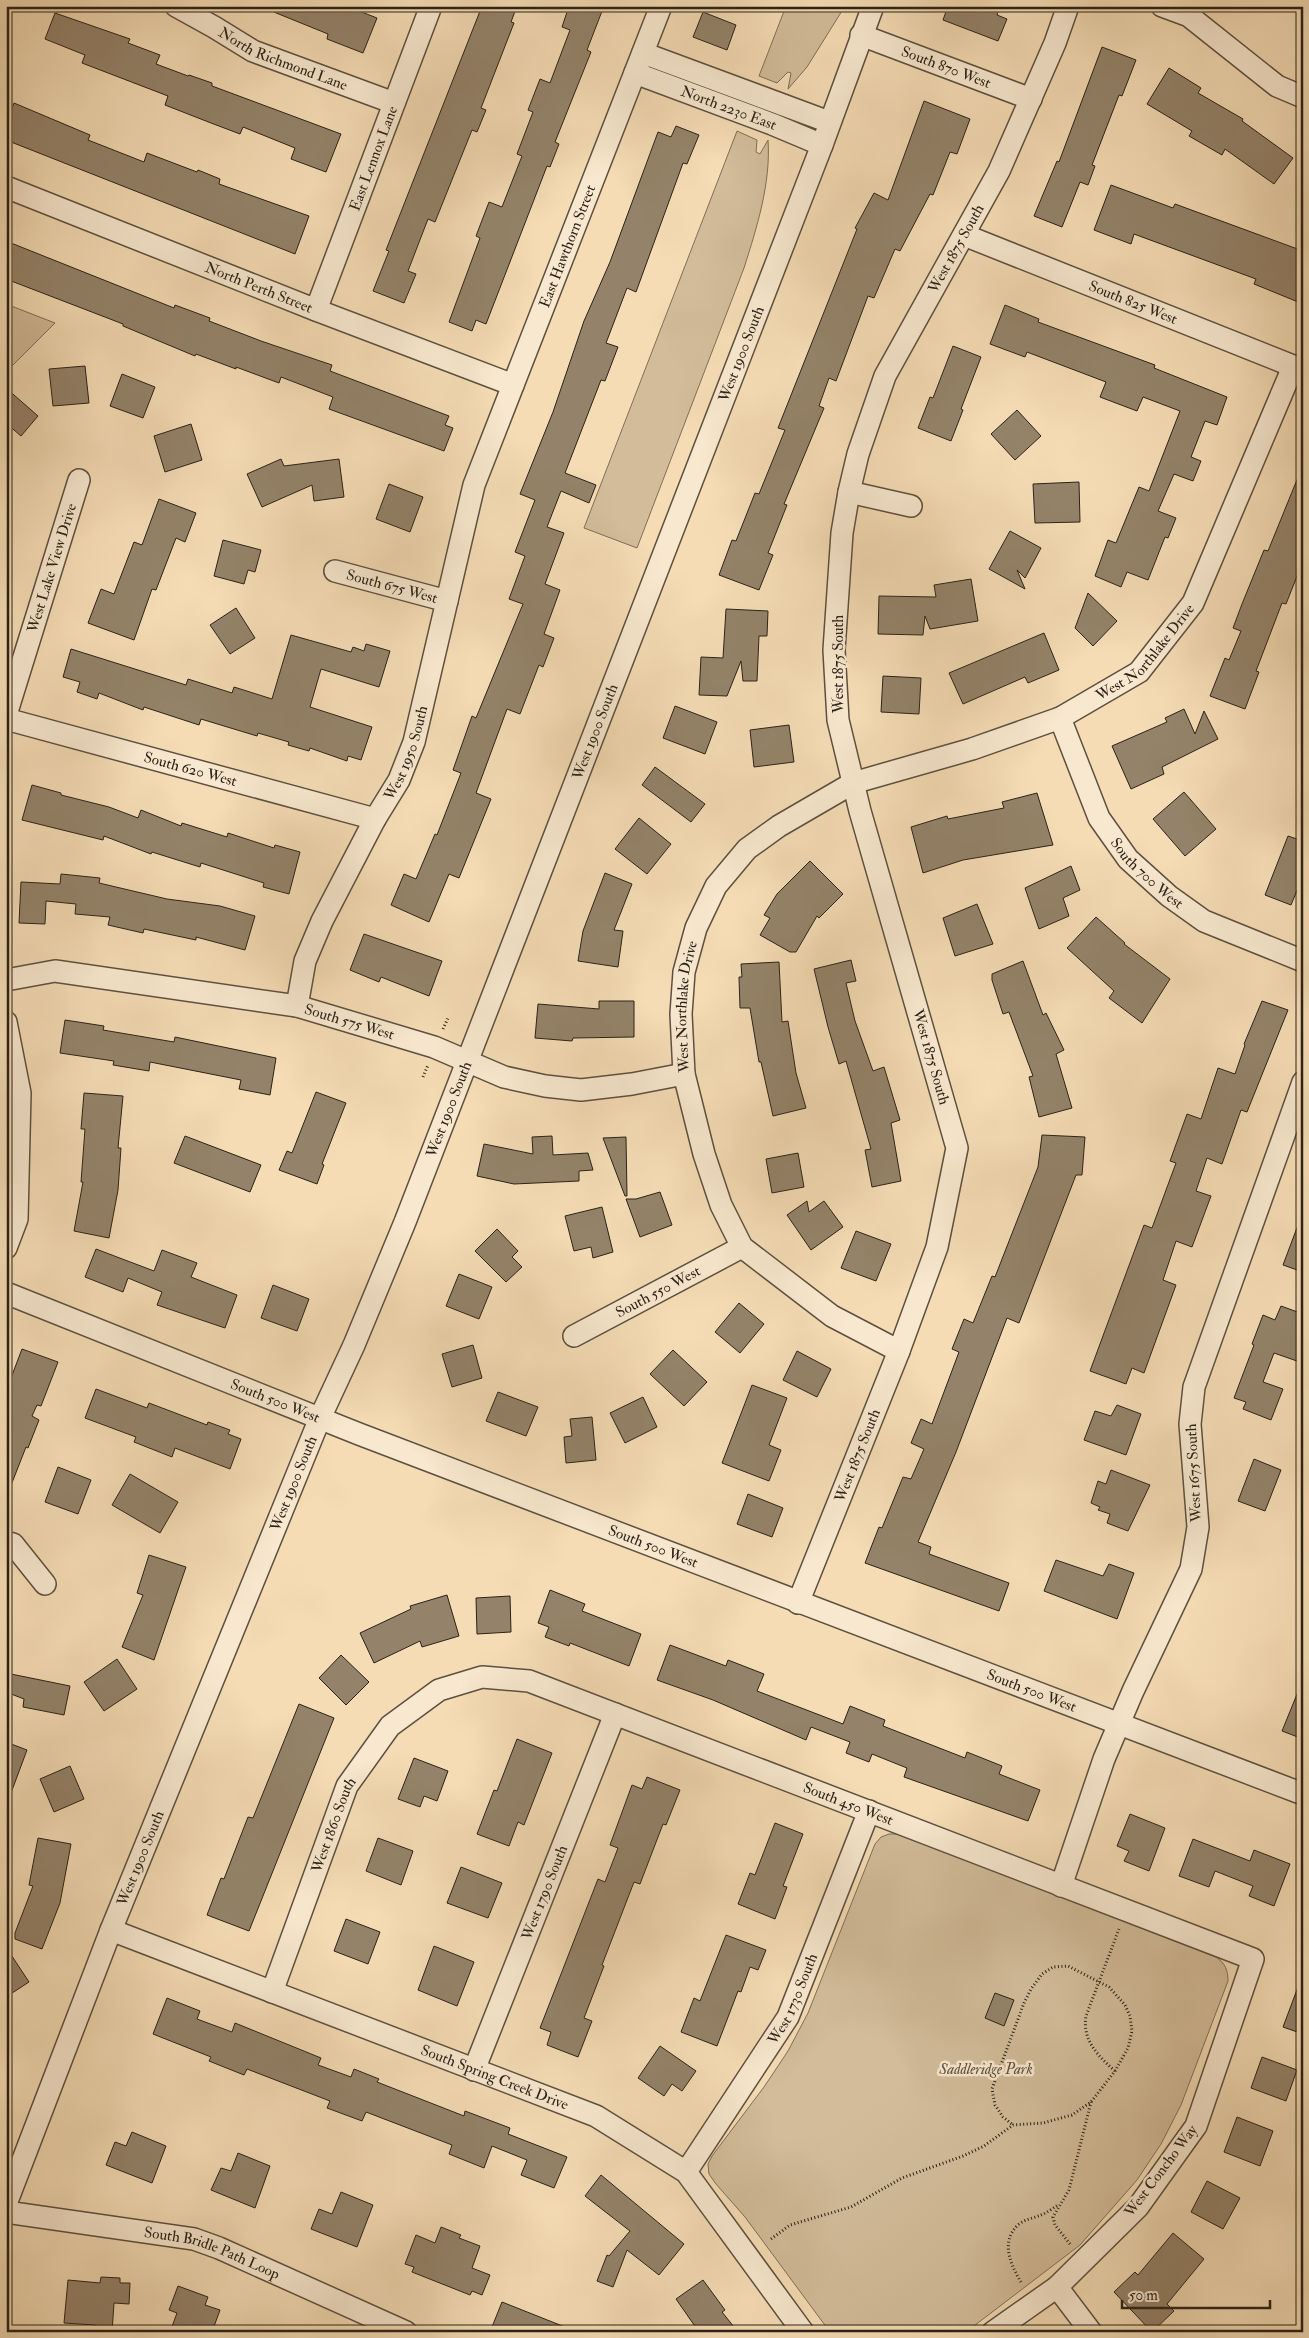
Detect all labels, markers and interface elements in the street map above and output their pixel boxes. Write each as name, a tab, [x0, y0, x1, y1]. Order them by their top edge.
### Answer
street label: North Richmond Lane	[215, 23, 350, 95]
street label: South 870 West	[899, 42, 994, 93]
street label: North 2230 East	[678, 81, 780, 134]
street label: East Lennox Lane	[345, 103, 402, 214]
street label: East Hawthorn Street	[535, 182, 600, 310]
street label: West 1875 South	[923, 201, 988, 297]
street label: North Perth Street	[202, 257, 316, 317]
street label: South 825 West	[1086, 276, 1180, 329]
street label: West 1900 South	[714, 303, 768, 405]
street label: West Lake View Drive	[22, 501, 81, 636]
street label: South 675 West	[344, 565, 440, 608]
street label: West Northlake Drive	[1091, 600, 1198, 705]
street label: West 1875 South	[829, 615, 848, 714]
street label: West 1900 South	[567, 681, 622, 783]
street label: West 1950 South	[379, 704, 432, 804]
street label: South 620 West	[142, 747, 239, 791]
street label: South 700 West	[1106, 834, 1187, 913]
street label: West Northlake Drive	[671, 939, 702, 1074]
street label: South 575 West	[302, 999, 397, 1044]
street label: West 1875 South	[908, 1006, 954, 1107]
street label: West 1900 South	[421, 1059, 476, 1161]
street label: South 550 West	[612, 1261, 704, 1322]
street label: South 500 West	[228, 1374, 323, 1427]
street label: West 1875 South	[830, 1406, 884, 1506]
street label: West 1675 South	[1182, 1423, 1206, 1524]
street label: West 1900 South	[265, 1433, 321, 1534]
street label: South 500 West	[606, 1520, 701, 1572]
street label: South 500 West	[984, 1665, 1079, 1716]
street label: West 1860 South	[306, 1773, 360, 1876]
street label: South 450 West	[801, 1778, 896, 1830]
street label: West 1900 South	[112, 1808, 168, 1909]
street label: West 1790 South	[517, 1842, 572, 1943]
street label: West 1730 South	[763, 1950, 822, 2049]
street label: South Spring Creek Drive	[418, 2040, 571, 2114]
park label: Saddleridge Park	[938, 2060, 1033, 2079]
street label: West Concho Way	[1120, 2121, 1202, 2221]
street label: South Bridle Path Loop	[143, 2222, 283, 2285]
scale bar	[1122, 2278, 1269, 2310]
text: 50 m	[1129, 2286, 1158, 2305]

